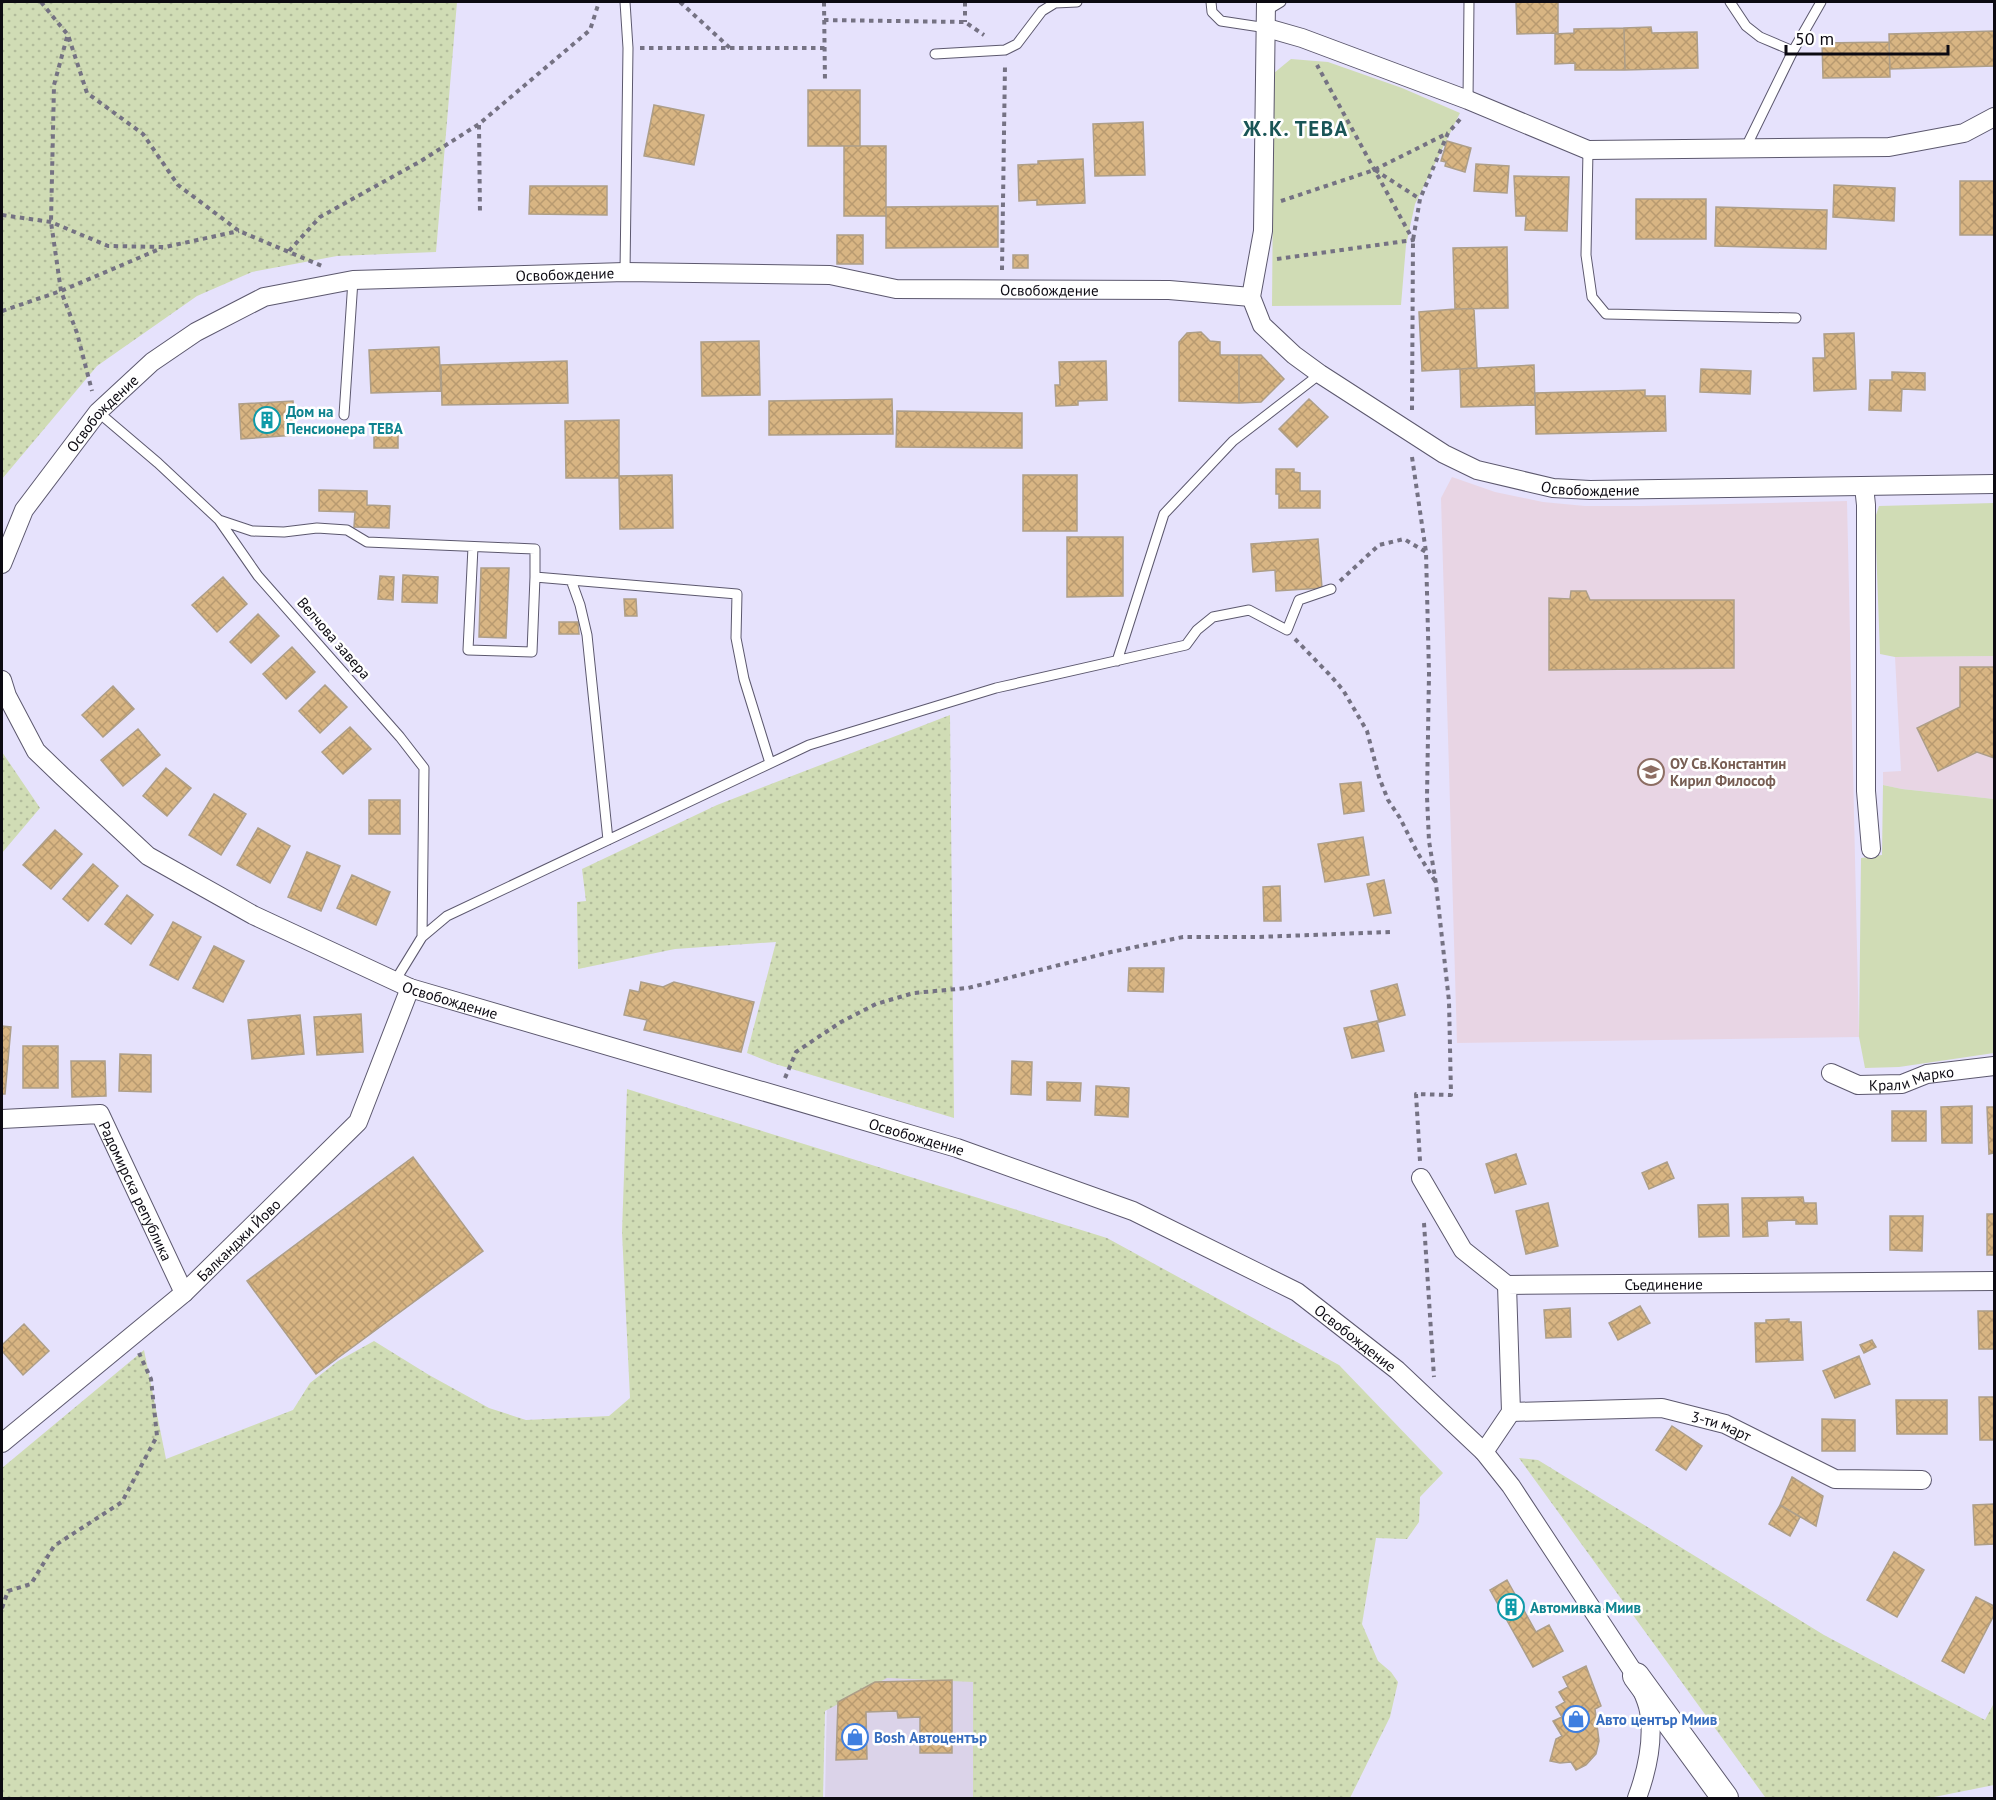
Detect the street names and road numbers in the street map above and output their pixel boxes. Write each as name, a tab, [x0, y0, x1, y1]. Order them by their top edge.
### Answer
street label: Освобождение	[515, 263, 614, 285]
street label: Освобождение	[1000, 280, 1099, 299]
street label: Освобождение	[62, 370, 142, 456]
street label: Освобождение	[1539, 476, 1640, 500]
street label: Велчова завера	[293, 593, 375, 683]
street label: Освобождение	[399, 976, 500, 1023]
street label: Крали Марко	[1869, 1061, 1955, 1094]
street label: Освобождение	[867, 1113, 967, 1159]
street label: Радомирска република	[95, 1118, 177, 1264]
street label: Балканджи Йово	[192, 1194, 284, 1285]
street label: Съединение	[1624, 1274, 1703, 1294]
street label: Освобождение	[1311, 1300, 1400, 1375]
street label: 3-ти март	[1689, 1406, 1754, 1445]

